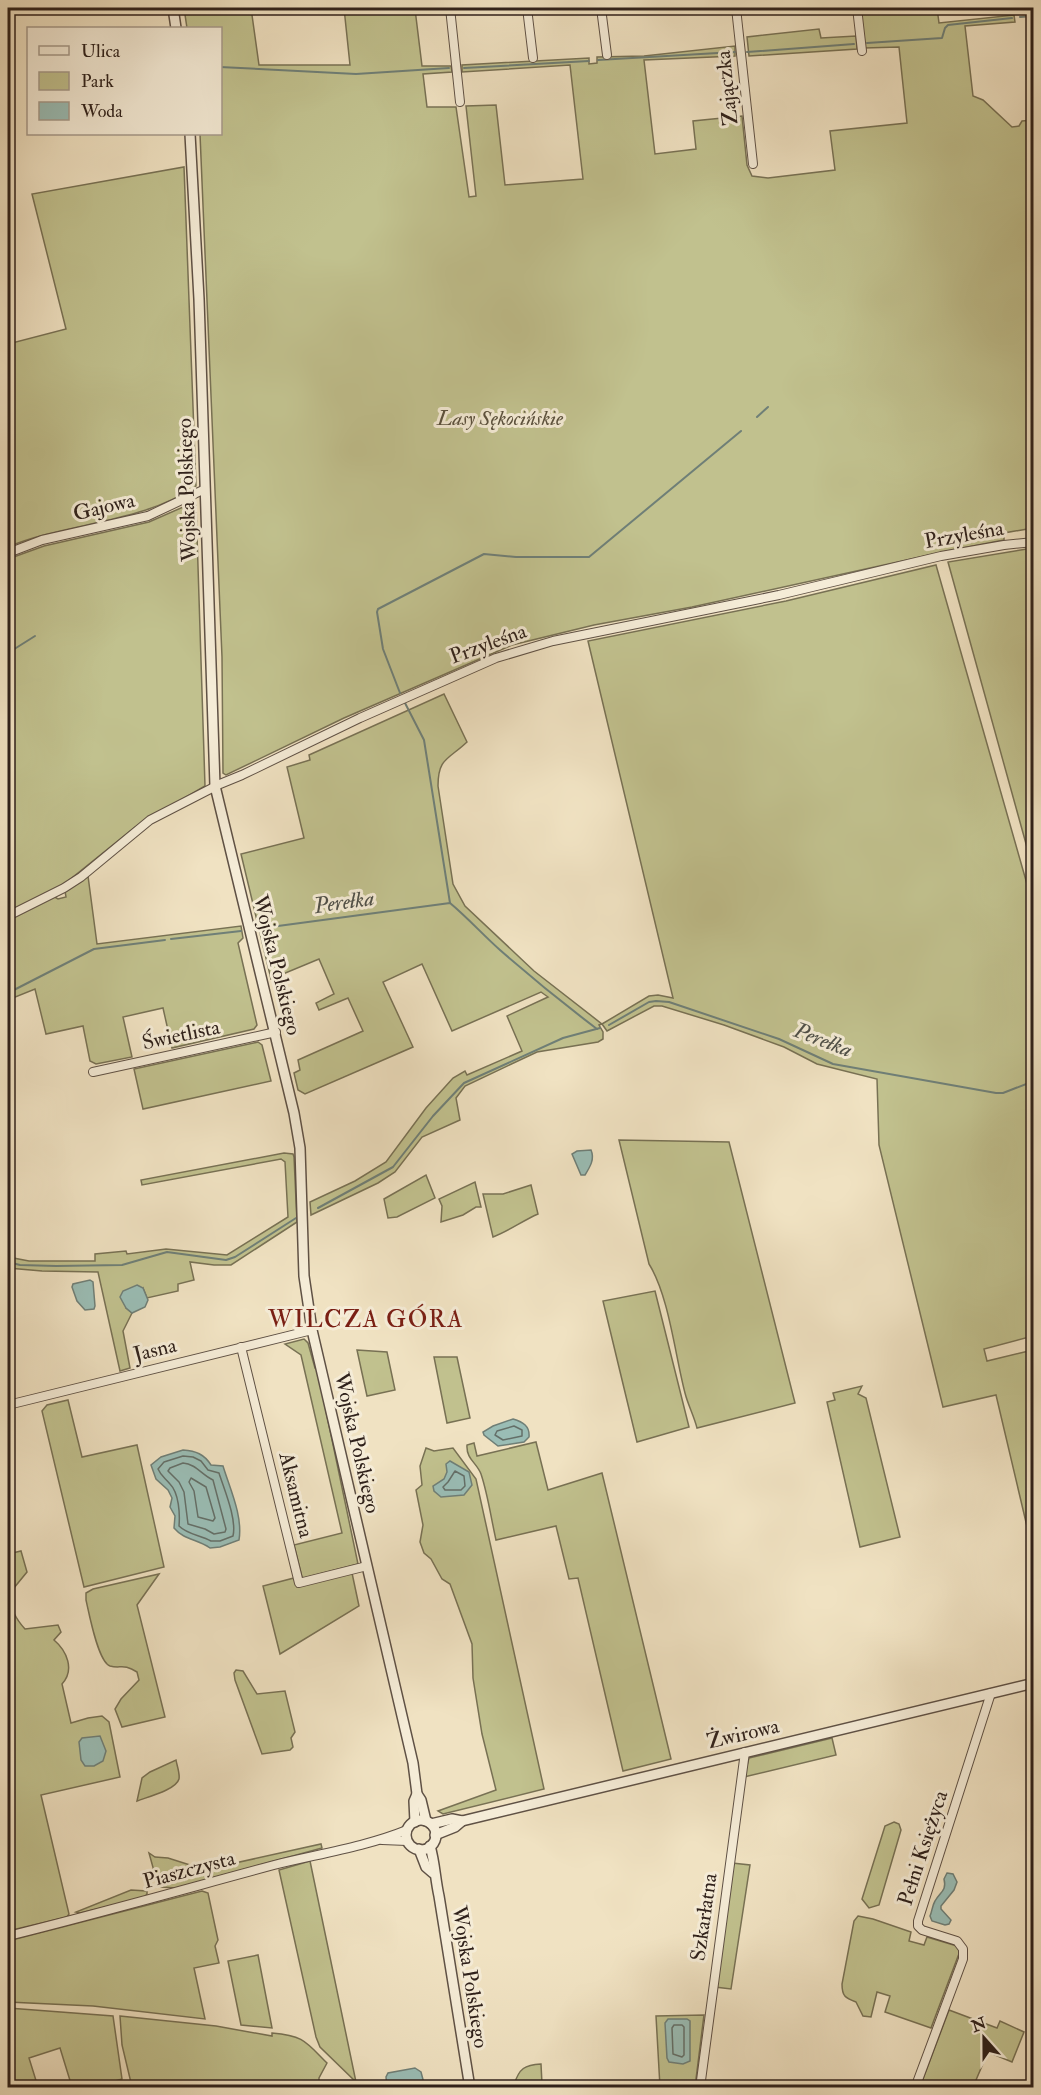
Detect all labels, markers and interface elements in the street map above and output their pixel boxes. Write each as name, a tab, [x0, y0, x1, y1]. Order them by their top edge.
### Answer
legend	[27, 27, 222, 135]
text: Ulica	[81, 40, 121, 63]
street label: Zajączka	[710, 49, 744, 127]
text: Park	[81, 70, 114, 93]
text: Woda	[80, 100, 123, 123]
park label: Lasy Sękocińskie	[436, 405, 564, 432]
street label: Wojska Polskiego	[171, 418, 203, 563]
street label: Gajowa	[70, 487, 138, 527]
street label: Przyleśna	[922, 515, 1006, 555]
street label: Przyleśna	[446, 618, 531, 670]
water label: Perełka	[311, 884, 376, 920]
street label: Wojska Polskiego	[246, 891, 307, 1038]
street label: Świetlista	[139, 1013, 223, 1056]
water label: Perełka	[789, 1016, 856, 1064]
district label: WILCZA GÓRA	[267, 1303, 464, 1335]
street label: Jasna	[130, 1332, 180, 1369]
street label: Wojska Polskiego	[327, 1369, 386, 1516]
street label: Aksamitna	[272, 1449, 320, 1541]
street label: Żwirowa	[704, 1713, 782, 1755]
street label: Pełni Księżyca	[892, 1787, 954, 1909]
street label: Piaszczysta	[140, 1845, 238, 1895]
street label: Szkarłatna	[684, 1871, 724, 1963]
street label: Wojska Polskiego	[445, 1903, 495, 2050]
north arrow	[954, 2008, 1014, 2068]
text: N	[968, 2013, 990, 2037]

